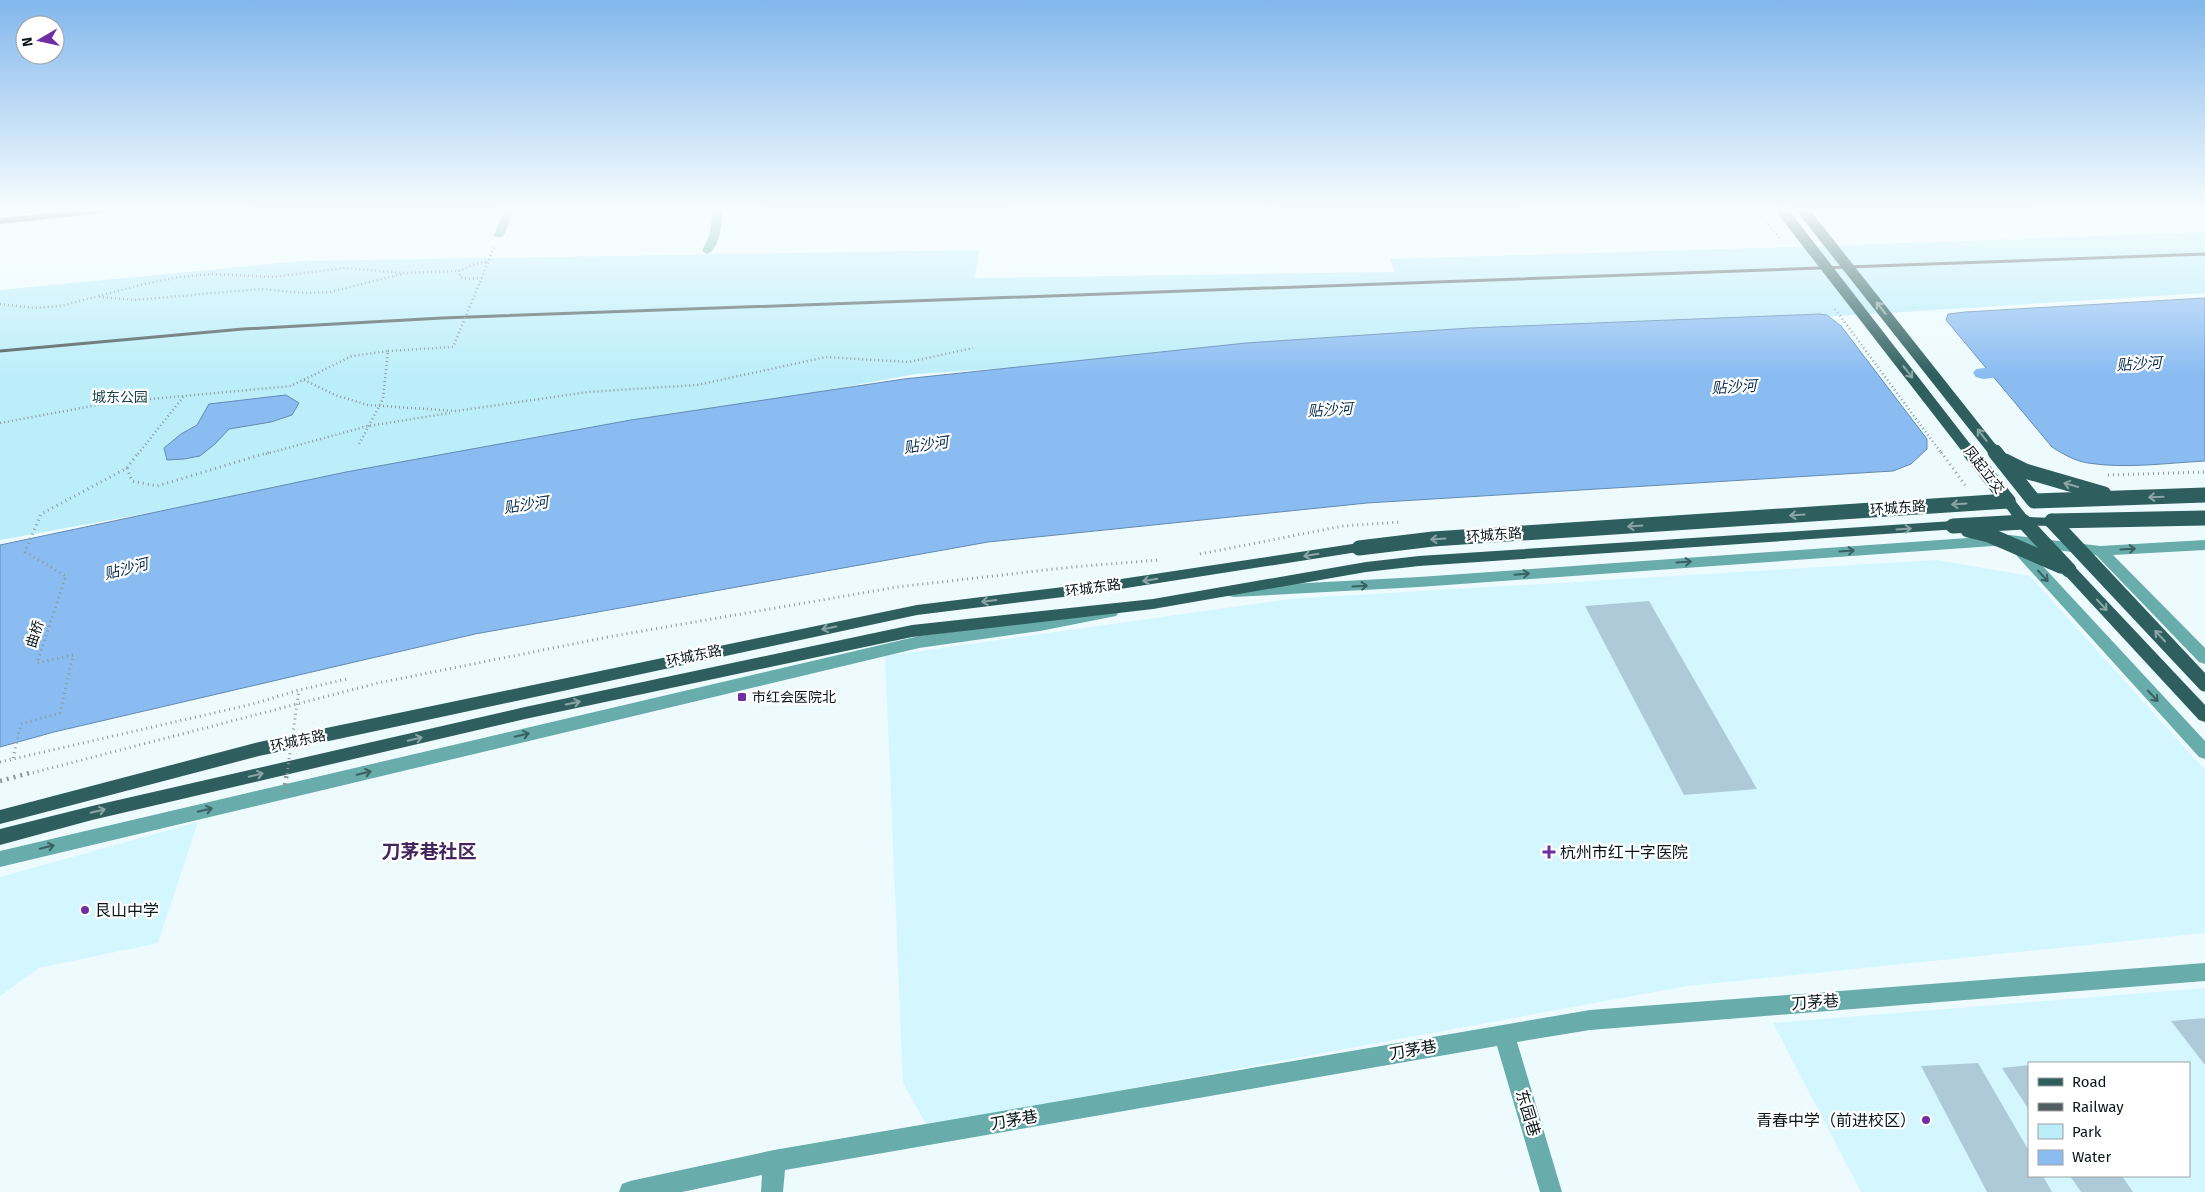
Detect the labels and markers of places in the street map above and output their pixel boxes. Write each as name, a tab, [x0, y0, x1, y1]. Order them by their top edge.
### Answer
place label: 市红会医院北	[752, 689, 836, 706]
marker: 市红会医院北	[736, 691, 748, 703]
place label: 杭州市红十字医院	[1560, 843, 1688, 862]
marker: 杭州市红十字医院	[1542, 845, 1556, 859]
place label: 艮山中学	[95, 901, 159, 920]
marker: 艮山中学	[79, 904, 91, 916]
place label: 青春中学（前进校区）	[1756, 1111, 1916, 1130]
marker: 青春中学（前进校区）	[1920, 1114, 1932, 1126]

